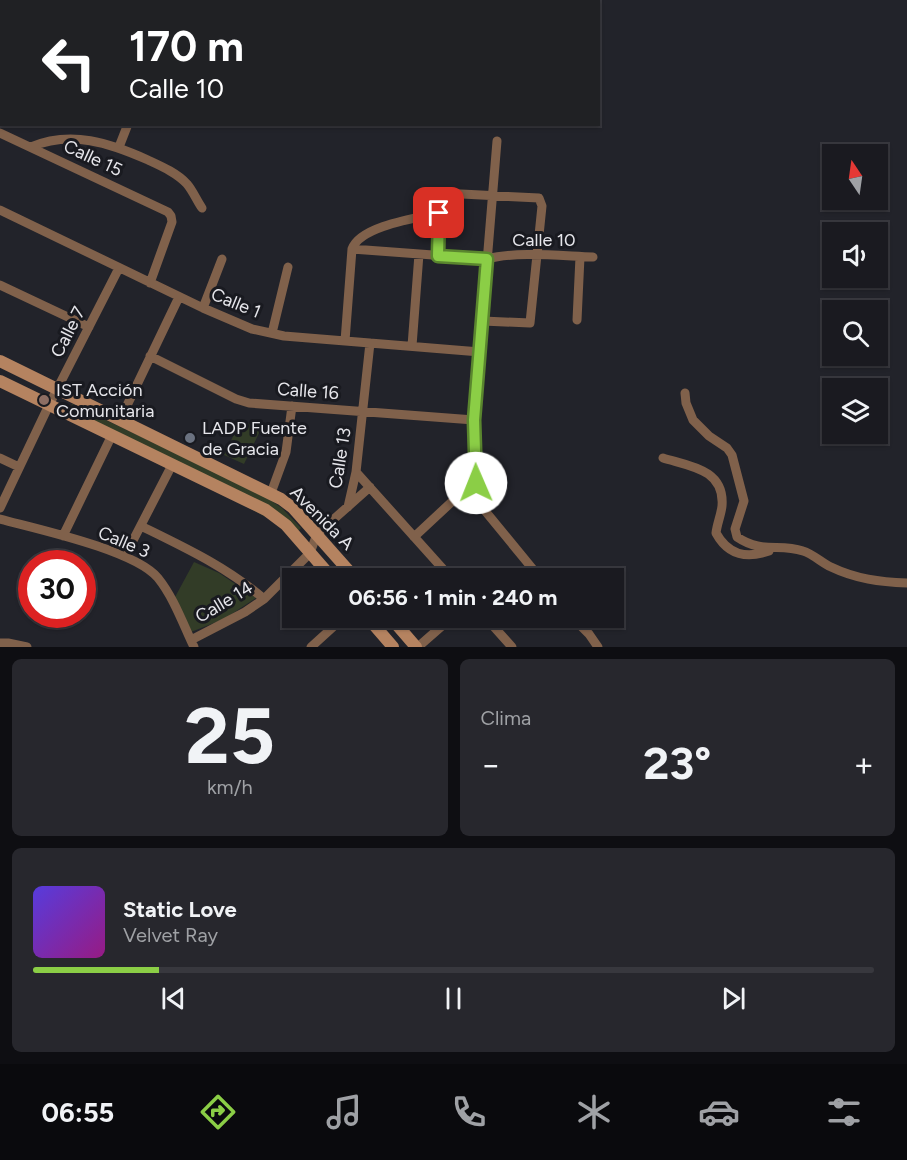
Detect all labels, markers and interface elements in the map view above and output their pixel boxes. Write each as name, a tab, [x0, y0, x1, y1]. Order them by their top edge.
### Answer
text: 170 m	[129, 21, 244, 72]
icon: left	[30, 24, 108, 102]
text: Calle 10	[129, 72, 224, 105]
street label: Calle 15	[60, 135, 126, 181]
north arrow	[822, 144, 888, 210]
map controls	[822, 144, 888, 444]
pin	[413, 187, 464, 238]
icon: arrive	[422, 196, 455, 229]
button: sound	[822, 222, 888, 288]
street label: Calle 10	[512, 229, 576, 251]
street label: Calle 1	[208, 283, 264, 323]
button: search	[822, 300, 888, 366]
street label: Calle 7	[46, 303, 90, 361]
street label: Calle 16	[276, 378, 340, 404]
button: layers	[822, 378, 888, 444]
place label: IST Acción Comunitaria	[56, 379, 154, 422]
marker: IST Acción Comunitaria	[37, 393, 51, 407]
place label: LADP Fuente de Gracia	[202, 417, 307, 460]
street label: Calle 13	[324, 426, 356, 490]
marker: LADP Fuente de Gracia	[183, 431, 197, 445]
position arrow	[444, 451, 508, 515]
street label: Avenida A	[285, 481, 359, 555]
street label: Calle 3	[95, 521, 153, 563]
speed limit sign: 30	[18, 550, 96, 628]
street label: Calle 14	[191, 576, 257, 628]
text: 06:56 · 1 min · 240 m	[349, 584, 557, 611]
text: 25	[185, 689, 275, 783]
text: Clima	[481, 706, 531, 730]
text: 23°	[643, 736, 711, 790]
text: −	[481, 745, 501, 784]
text: +	[853, 745, 874, 784]
text: km/h	[207, 775, 253, 799]
text: Static Love	[123, 896, 237, 923]
text: Velvet Ray	[123, 923, 218, 947]
icon: previous	[157, 982, 190, 1015]
icon: pause	[437, 982, 470, 1015]
icon: next	[717, 982, 750, 1015]
icon: directions	[197, 1091, 239, 1133]
icon: music	[323, 1091, 365, 1133]
icon: phone	[448, 1091, 490, 1133]
icon: climate	[573, 1091, 615, 1133]
icon: car	[698, 1091, 740, 1133]
icon: filters	[823, 1091, 865, 1133]
text: 06:55	[42, 1096, 114, 1129]

